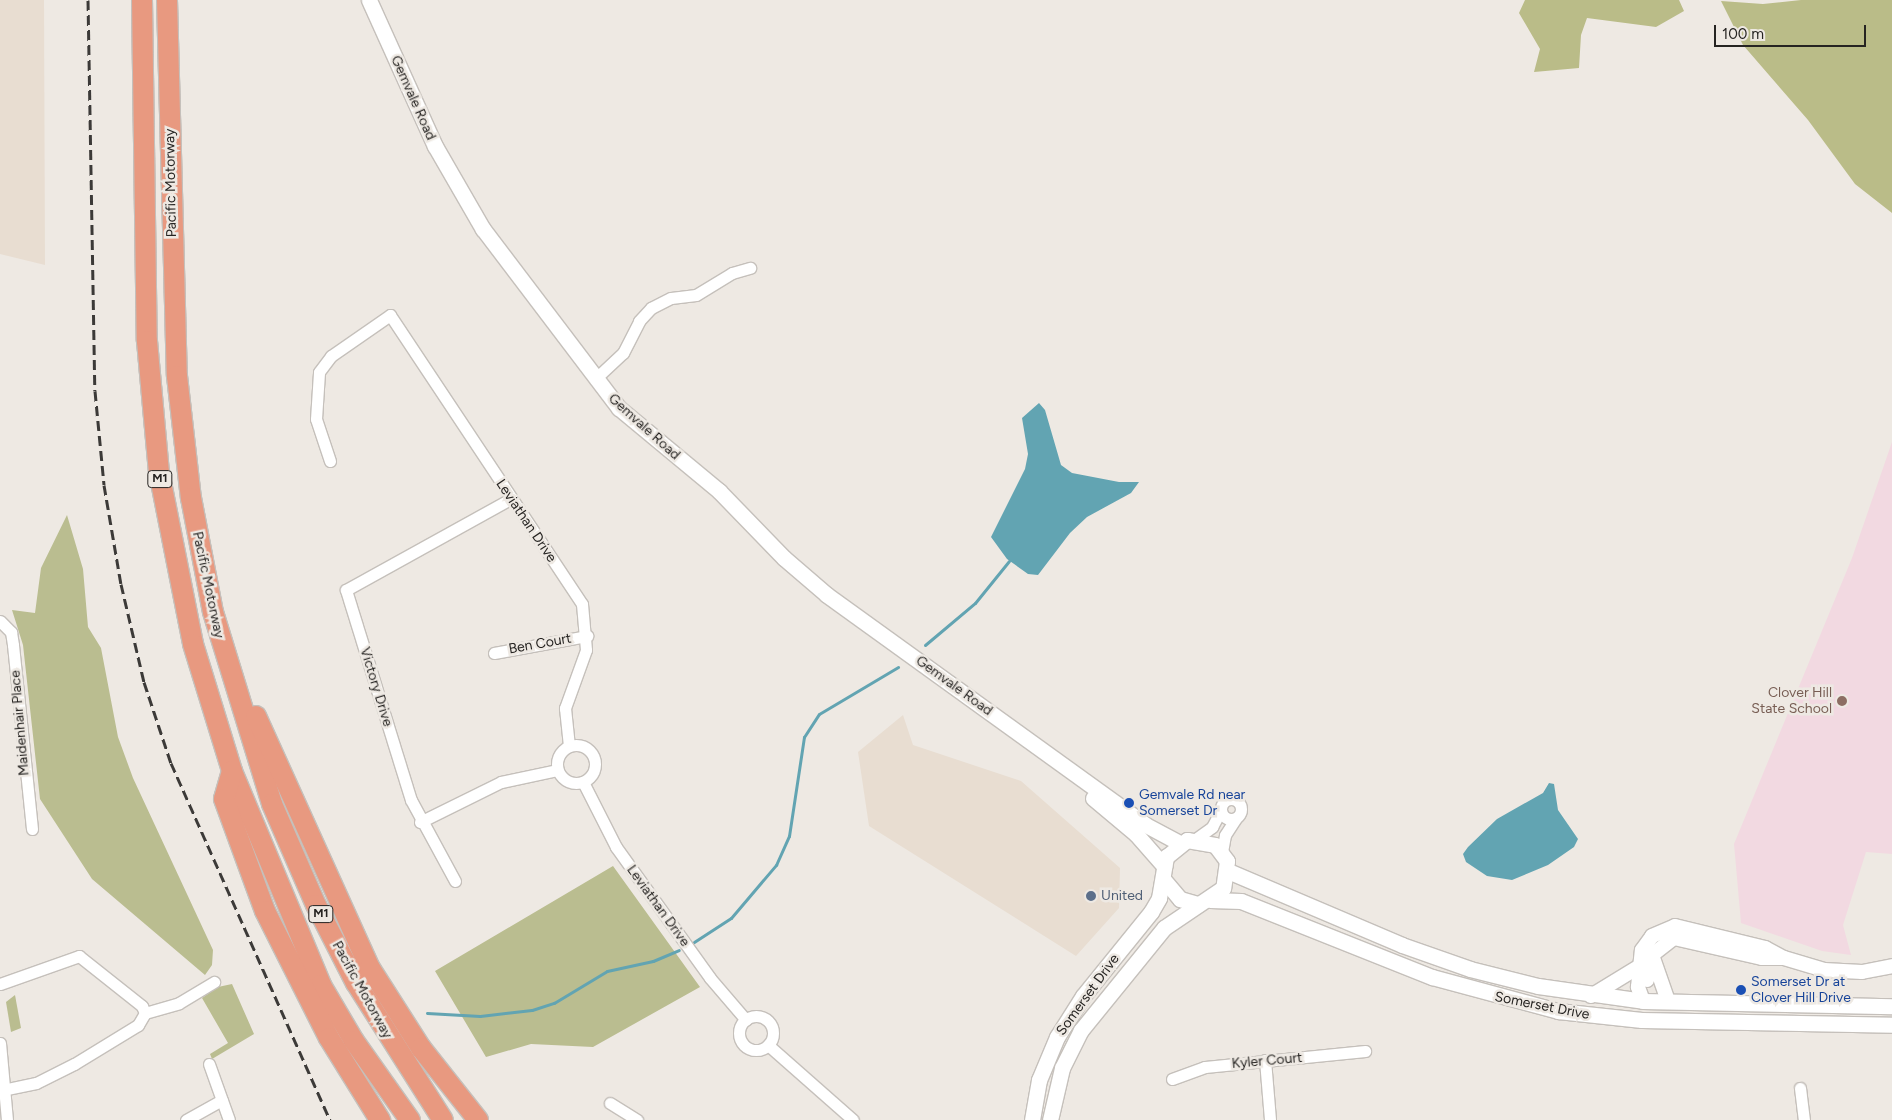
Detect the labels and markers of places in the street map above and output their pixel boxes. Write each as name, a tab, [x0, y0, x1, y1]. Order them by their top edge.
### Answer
place label: Clover Hill State School	[1751, 685, 1832, 718]
marker: Clover Hill State School	[1836, 695, 1848, 707]
place label: Gemvale Rd near Somerset Dr	[1139, 787, 1245, 820]
marker: Gemvale Rd near Somerset Dr	[1123, 797, 1135, 809]
place label: United	[1101, 888, 1143, 904]
marker: United	[1085, 890, 1097, 902]
place label: Somerset Dr at Clover Hill Drive	[1751, 974, 1851, 1006]
marker: Somerset Dr at Clover Hill Drive	[1735, 984, 1747, 996]

